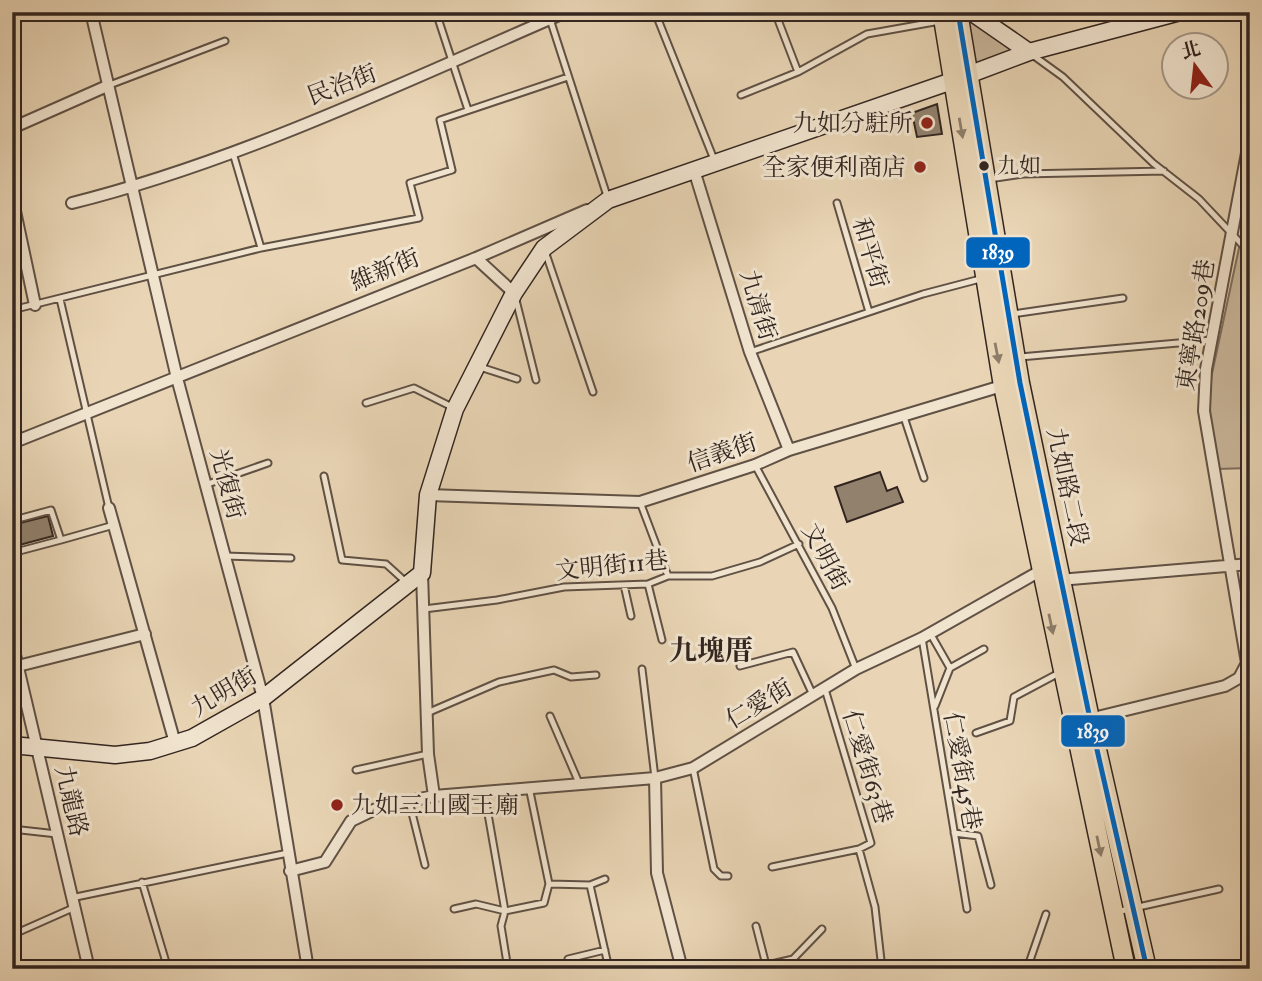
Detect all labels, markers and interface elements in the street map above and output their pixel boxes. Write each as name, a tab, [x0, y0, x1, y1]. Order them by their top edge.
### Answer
north arrow	[1160, 32, 1230, 102]
text: 北	[1179, 36, 1203, 65]
street label: 民治街	[303, 58, 381, 112]
place label: 九如分駐所	[793, 108, 913, 139]
marker: 九如分駐所	[919, 115, 935, 131]
one-way arrow	[955, 117, 966, 139]
place label: 全家便利商店	[762, 152, 906, 183]
place label: 九如	[997, 152, 1041, 180]
marker: 全家便利商店	[912, 159, 928, 175]
marker: 九如	[977, 159, 991, 173]
street label: 和平街	[845, 214, 895, 292]
line badge: 1839	[965, 236, 1031, 269]
text: 1839	[982, 241, 1014, 265]
street label: 維新街	[346, 242, 424, 298]
street label: 東寧路209巷	[1170, 257, 1222, 393]
street label: 九清街	[733, 266, 783, 344]
one-way arrow	[992, 342, 1003, 364]
street label: 九如路二段	[1039, 425, 1095, 549]
street label: 信義街	[683, 427, 761, 479]
street label: 光復街	[203, 445, 251, 523]
street label: 文明街	[794, 518, 856, 596]
street label: 文明街11巷	[554, 545, 670, 587]
one-way arrow	[1045, 613, 1056, 635]
district label: 九塊厝	[669, 634, 753, 669]
street label: 九明街	[185, 660, 263, 724]
street label: 仁愛街	[720, 672, 798, 736]
street label: 仁愛街63巷	[835, 706, 899, 828]
street label: 仁愛街45巷	[936, 709, 988, 833]
line badge: 1839	[1060, 714, 1126, 748]
text: 1839	[1077, 720, 1109, 744]
street label: 九龍路	[48, 762, 94, 840]
place label: 九如三山國王廟	[351, 790, 519, 821]
marker: 九如三山國王廟	[329, 797, 345, 813]
one-way arrow	[1094, 835, 1105, 857]

